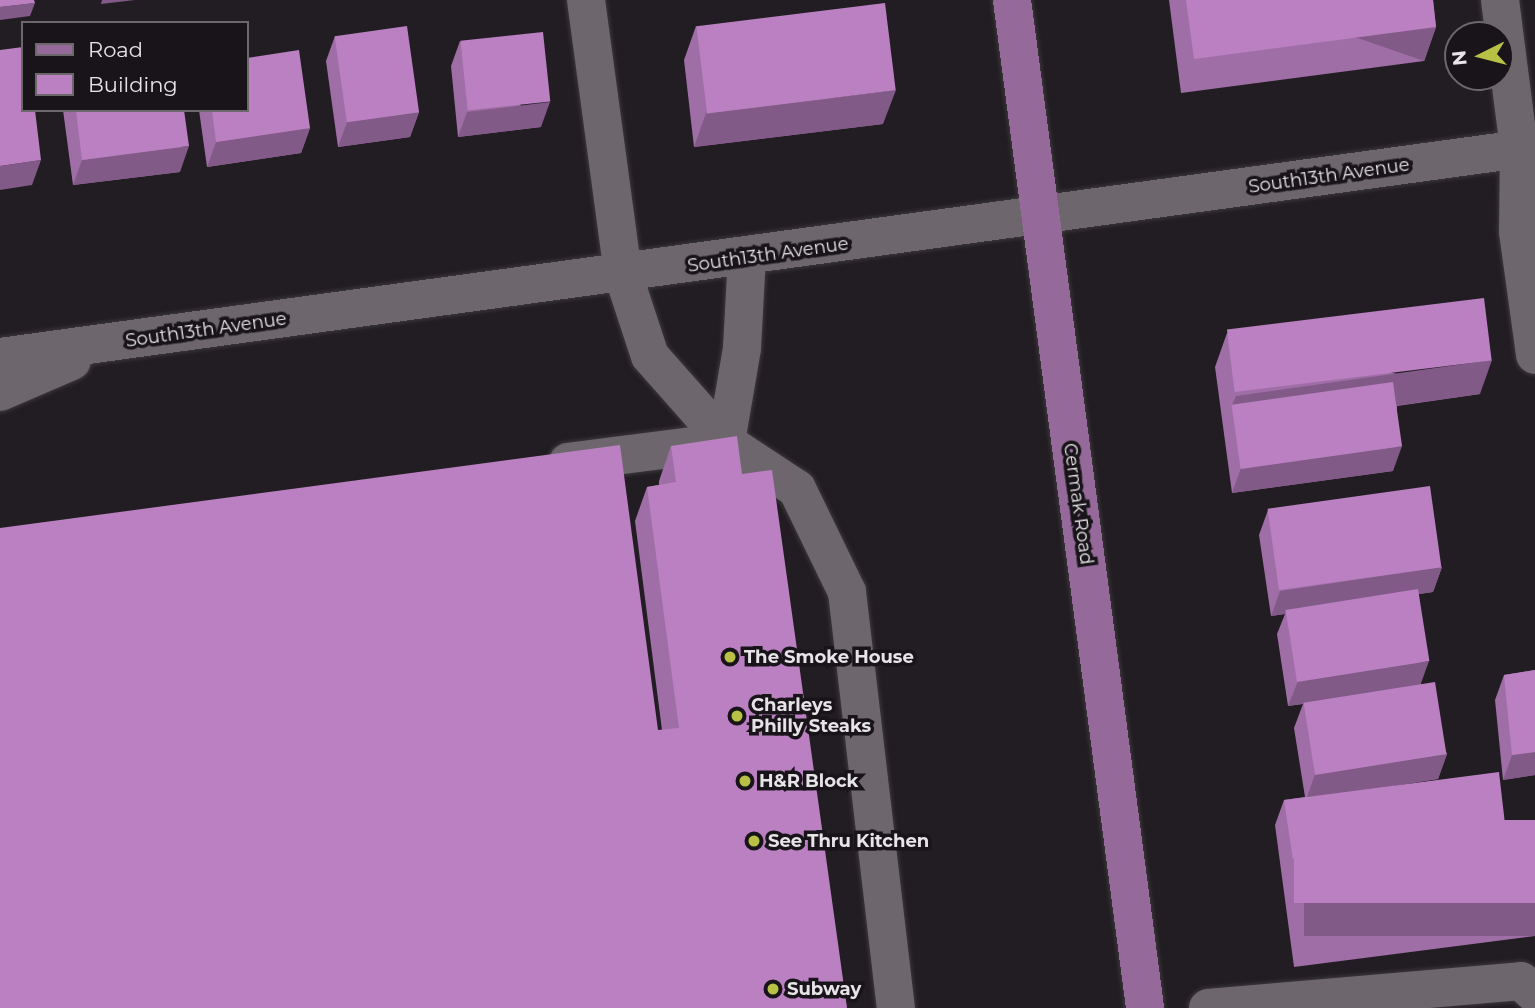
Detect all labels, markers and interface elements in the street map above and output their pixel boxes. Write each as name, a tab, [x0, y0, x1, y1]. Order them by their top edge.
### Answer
legend	[21, 21, 248, 112]
north arrow	[1444, 21, 1514, 91]
text: Road	[88, 37, 143, 62]
text: N	[1447, 49, 1472, 67]
text: Building	[88, 72, 178, 97]
street label: South13th Avenue	[1247, 154, 1411, 198]
street label: South13th Avenue	[686, 233, 850, 277]
street label: South13th Avenue	[124, 308, 288, 352]
street label: Cermak Road	[1059, 442, 1097, 566]
place label: The Smoke House	[744, 646, 914, 668]
marker: The Smoke House	[722, 649, 738, 665]
place label: Charleys Philly Steaks	[751, 695, 871, 738]
marker: Charleys Philly Steaks	[729, 708, 745, 724]
place label: H&R Block	[759, 770, 858, 792]
marker: H&R Block	[737, 773, 753, 789]
place label: See Thru Kitchen	[768, 830, 929, 852]
marker: See Thru Kitchen	[746, 833, 762, 849]
place label: Subway	[787, 978, 861, 1000]
marker: Subway	[765, 981, 781, 997]

